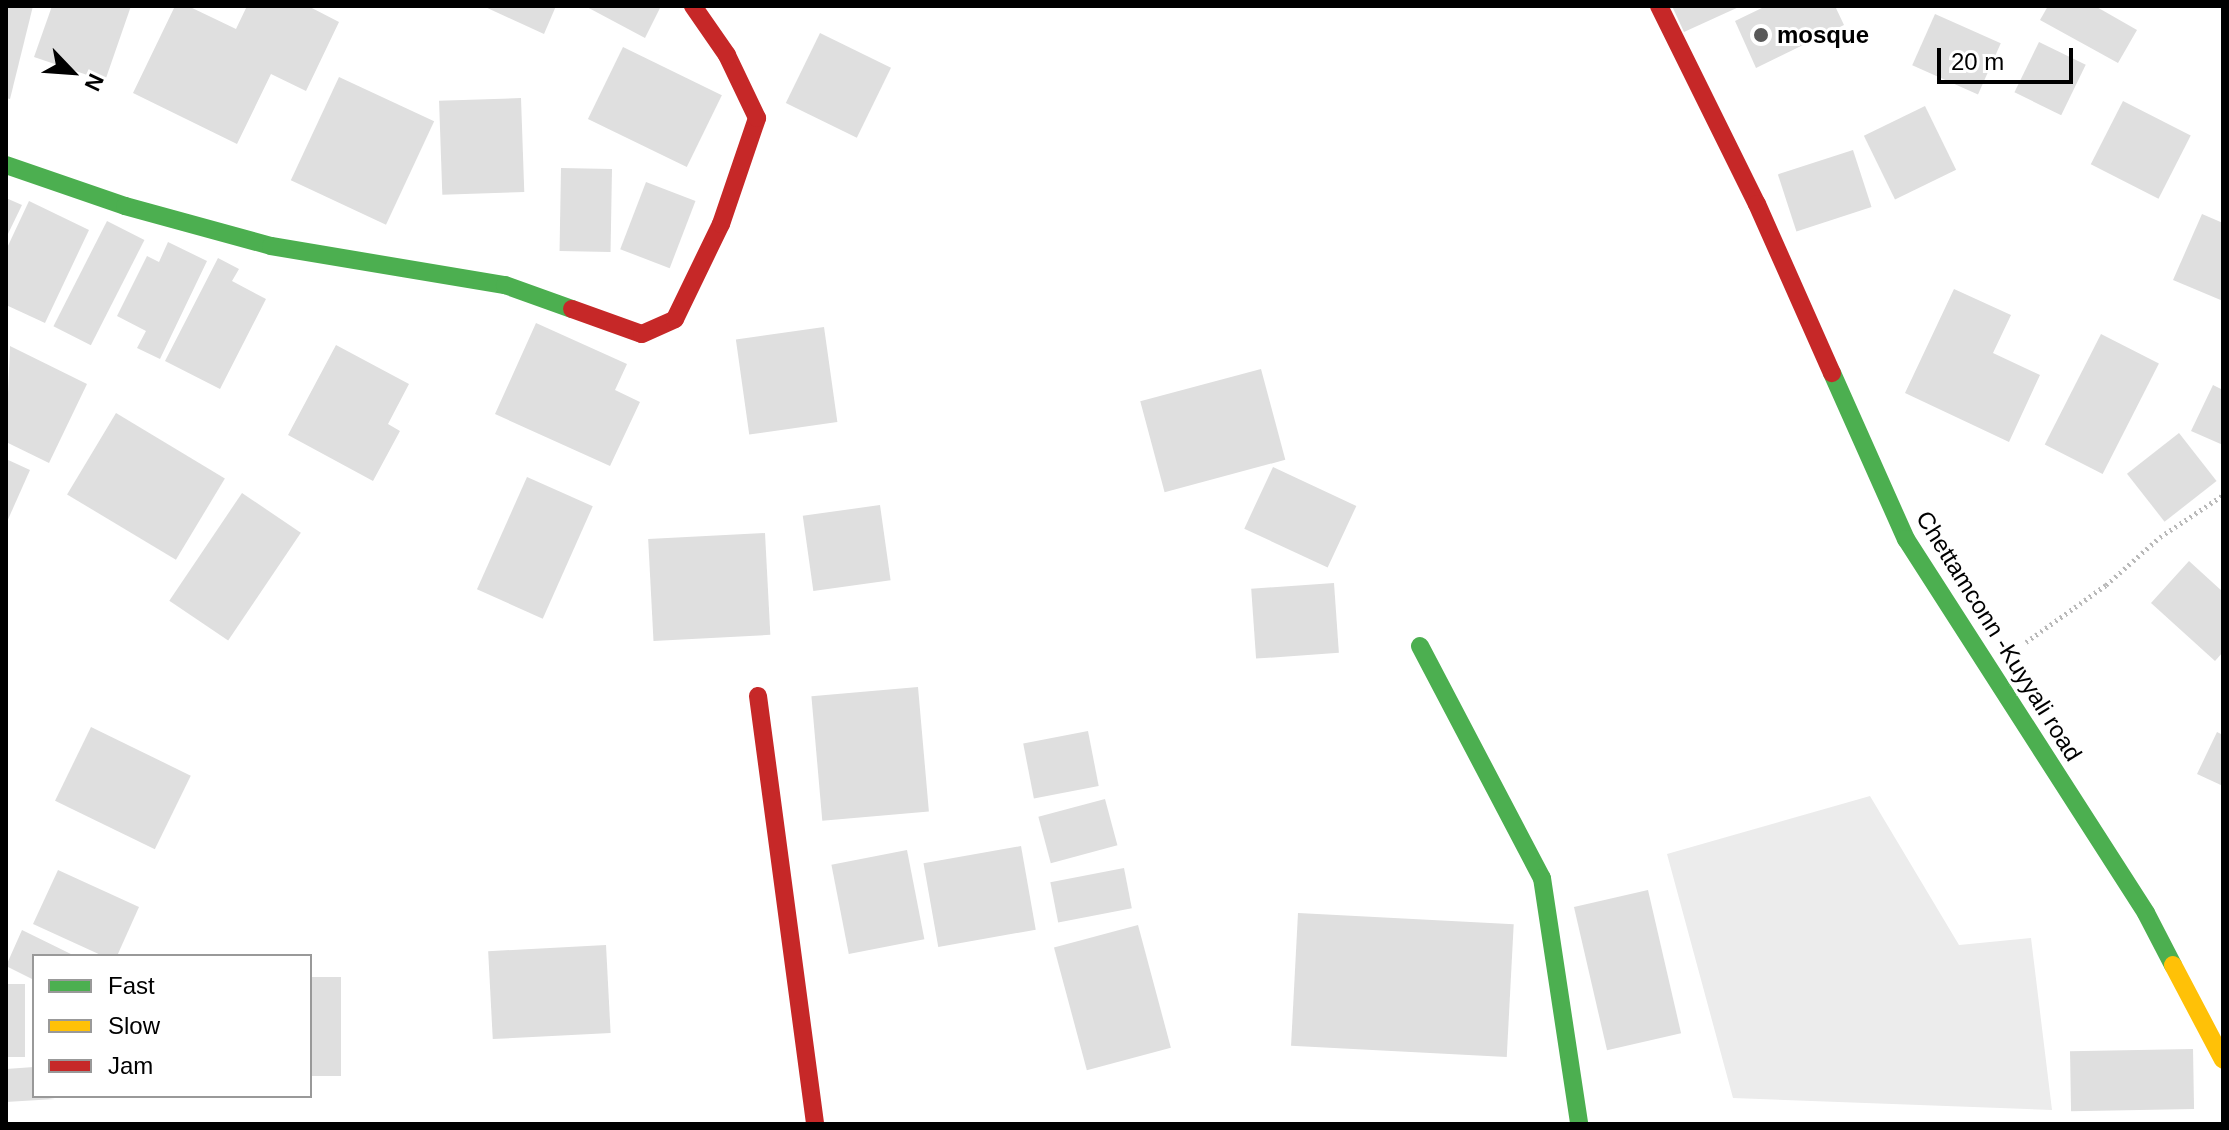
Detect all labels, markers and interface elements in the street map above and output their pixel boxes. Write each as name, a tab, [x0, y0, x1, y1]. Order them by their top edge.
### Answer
place label: mosque	[1777, 21, 1869, 49]
marker: mosque	[1752, 26, 1770, 44]
north arrow	[32, 32, 112, 112]
scale bar	[1941, 32, 2077, 82]
text: 20 m	[1951, 48, 2004, 75]
text: N	[80, 70, 109, 95]
street label: Chettamconn -Kuyyali road	[1910, 506, 2088, 766]
legend	[32, 954, 312, 1098]
text: Fast	[108, 972, 155, 999]
text: Slow	[108, 1012, 160, 1039]
text: Jam	[108, 1052, 153, 1079]

